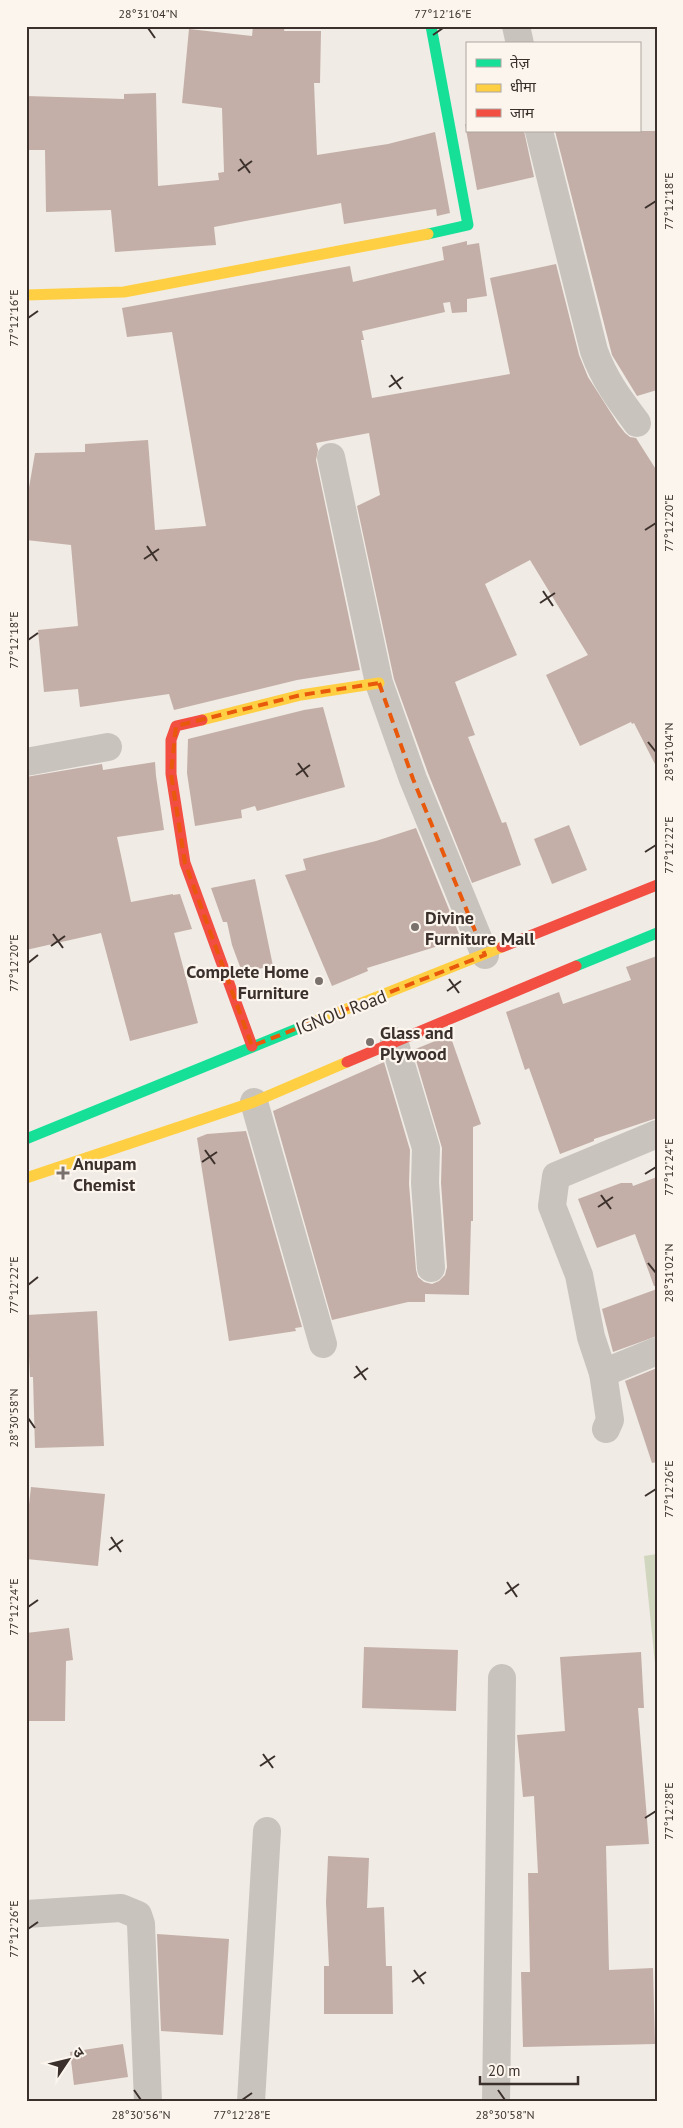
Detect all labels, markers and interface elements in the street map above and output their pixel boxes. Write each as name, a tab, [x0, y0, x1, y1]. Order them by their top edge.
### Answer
text: 28°31'04"N	[118, 6, 178, 21]
text: 77°12'16"E	[414, 6, 472, 21]
legend	[466, 42, 640, 132]
text: तेज़	[510, 53, 531, 72]
text: धीमा	[510, 77, 537, 96]
text: जाम	[510, 103, 535, 122]
text: 77°12'18"E	[661, 172, 676, 230]
text: 77°12'16"E	[6, 289, 21, 347]
text: 77°12'20"E	[661, 494, 676, 552]
text: 77°12'18"E	[6, 611, 21, 669]
text: 28°31'04"N	[661, 722, 676, 782]
text: 77°12'22"E	[661, 816, 676, 874]
place label: Divine Furniture Mall	[425, 906, 535, 950]
marker: Divine Furniture Mall	[409, 921, 421, 933]
text: 77°12'20"E	[6, 934, 21, 992]
place label: Complete Home Furniture	[186, 960, 309, 1004]
marker: Complete Home Furniture	[313, 975, 325, 987]
street label: IGNOU Road	[292, 984, 390, 1040]
place label: Glass and Plywood	[380, 1021, 453, 1065]
marker: Glass and Plywood	[364, 1036, 376, 1048]
text: 77°12'24"E	[661, 1138, 676, 1196]
place label: Anupam Chemist	[73, 1152, 137, 1196]
marker: Anupam Chemist	[57, 1167, 69, 1179]
text: 28°31'02"N	[661, 1243, 676, 1303]
text: 77°12'22"E	[6, 1256, 21, 1314]
text: 28°30'58"N	[6, 1388, 21, 1448]
text: 77°12'26"E	[661, 1460, 676, 1518]
text: 77°12'24"E	[6, 1578, 21, 1636]
text: 77°12'28"E	[661, 1782, 676, 1840]
text: 77°12'26"E	[6, 1900, 21, 1958]
north arrow	[42, 2036, 92, 2086]
text: उ	[69, 2044, 89, 2062]
scale bar	[480, 2053, 578, 2085]
text: 20 m	[488, 2061, 521, 2080]
text: 28°30'56"N	[111, 2107, 171, 2122]
text: 77°12'28"E	[213, 2107, 271, 2122]
text: 28°30'58"N	[475, 2107, 535, 2122]

